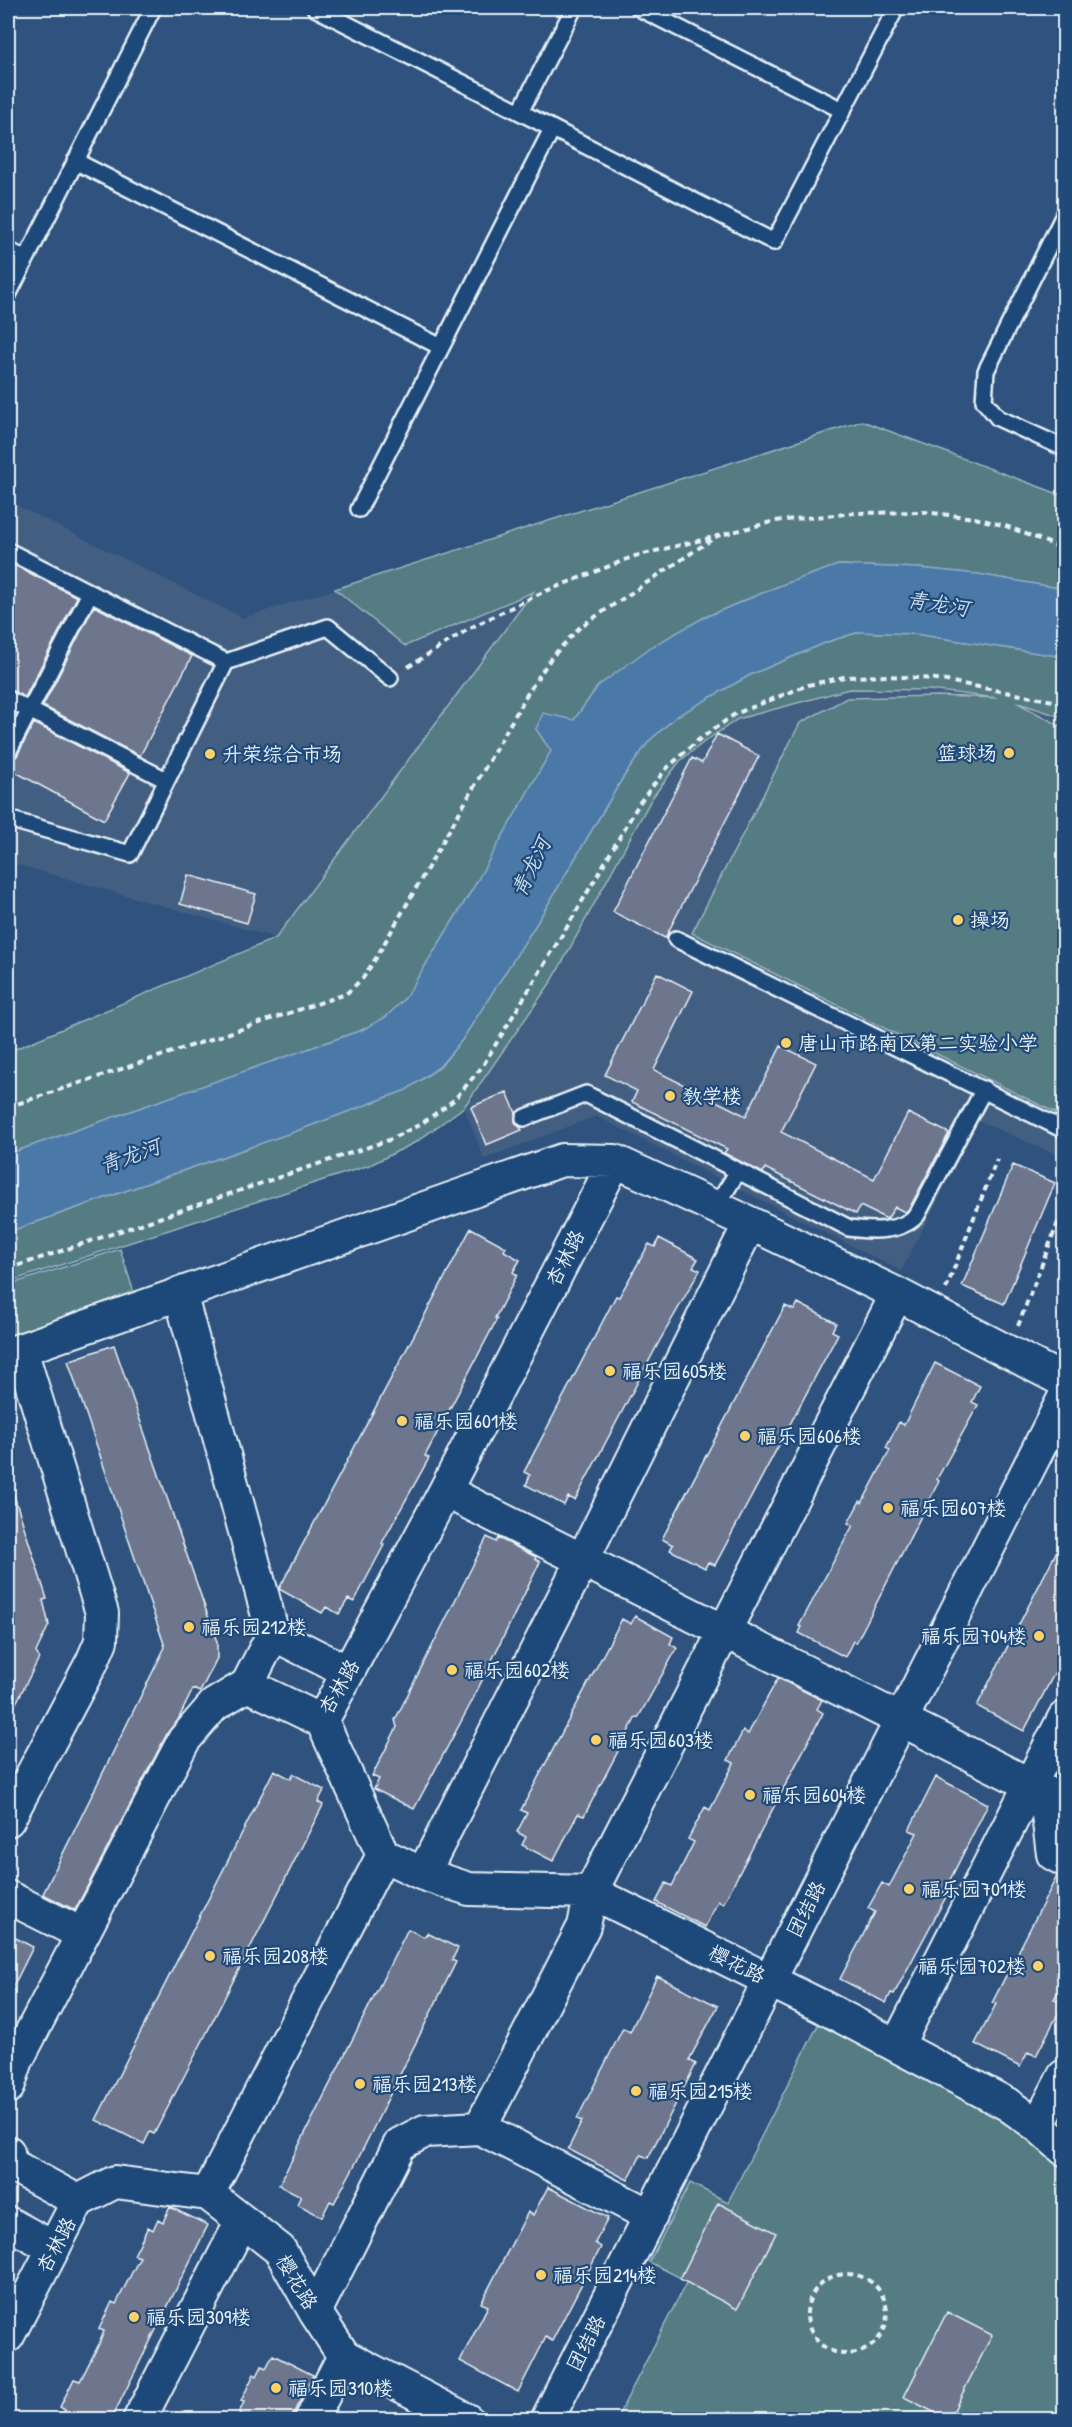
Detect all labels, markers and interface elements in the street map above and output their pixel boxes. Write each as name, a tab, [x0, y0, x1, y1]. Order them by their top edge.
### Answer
water label: 青龙河	[905, 584, 974, 623]
place label: 篮球场	[937, 739, 997, 766]
place label: 升荣综合市场	[222, 740, 342, 767]
marker: 篮球场	[1002, 746, 1016, 760]
marker: 升荣综合市场	[203, 747, 217, 761]
water label: 青龙河	[504, 829, 559, 901]
place label: 操场	[970, 906, 1010, 933]
marker: 操场	[951, 913, 965, 927]
place label: 唐山市路南区第二实验小学	[798, 1029, 1038, 1056]
marker: 唐山市路南区第二实验小学	[779, 1036, 793, 1050]
place label: 教学楼	[682, 1082, 742, 1109]
marker: 教学楼	[663, 1089, 677, 1103]
water label: 青龙河	[95, 1130, 167, 1180]
street label: 杏林路	[539, 1224, 591, 1291]
place label: 福乐园605楼	[622, 1357, 727, 1384]
marker: 福乐园605楼	[603, 1364, 617, 1378]
place label: 福乐园601楼	[414, 1407, 518, 1434]
marker: 福乐园601楼	[395, 1414, 409, 1428]
place label: 福乐园606楼	[757, 1422, 862, 1449]
marker: 福乐园606楼	[738, 1429, 752, 1443]
place label: 福乐园607楼	[900, 1494, 1007, 1521]
marker: 福乐园607楼	[881, 1501, 895, 1515]
place label: 福乐园212楼	[201, 1613, 307, 1640]
marker: 福乐园212楼	[182, 1620, 196, 1634]
place label: 福乐园704楼	[921, 1622, 1027, 1649]
marker: 福乐园704楼	[1032, 1629, 1046, 1643]
street label: 杏林路	[312, 1653, 366, 1719]
place label: 福乐园602楼	[464, 1656, 570, 1683]
marker: 福乐园602楼	[445, 1663, 459, 1677]
place label: 福乐园603楼	[608, 1726, 714, 1753]
marker: 福乐园603楼	[589, 1733, 603, 1747]
place label: 福乐园604楼	[762, 1781, 866, 1808]
marker: 福乐园604楼	[743, 1788, 757, 1802]
street label: 团结路	[780, 1875, 832, 1942]
place label: 福乐园701楼	[921, 1875, 1027, 1902]
marker: 福乐园701楼	[902, 1882, 916, 1896]
street label: 樱花路	[704, 1938, 771, 1989]
place label: 福乐园208楼	[222, 1942, 329, 1969]
marker: 福乐园208楼	[203, 1949, 217, 1963]
place label: 福乐园702楼	[918, 1952, 1026, 1979]
marker: 福乐园702楼	[1031, 1959, 1045, 1973]
place label: 福乐园213楼	[372, 2070, 478, 2097]
marker: 福乐园213楼	[353, 2077, 367, 2091]
place label: 福乐园215楼	[648, 2077, 753, 2104]
marker: 福乐园215楼	[629, 2084, 643, 2098]
street label: 杏林路	[30, 2211, 82, 2278]
street label: 樱花路	[270, 2249, 325, 2315]
place label: 福乐园214楼	[553, 2261, 657, 2288]
marker: 福乐园214楼	[534, 2268, 548, 2282]
place label: 福乐园309楼	[146, 2303, 251, 2330]
street label: 团结路	[560, 2309, 612, 2376]
marker: 福乐园309楼	[127, 2310, 141, 2324]
place label: 福乐园310楼	[288, 2374, 393, 2401]
marker: 福乐园310楼	[269, 2381, 283, 2395]

